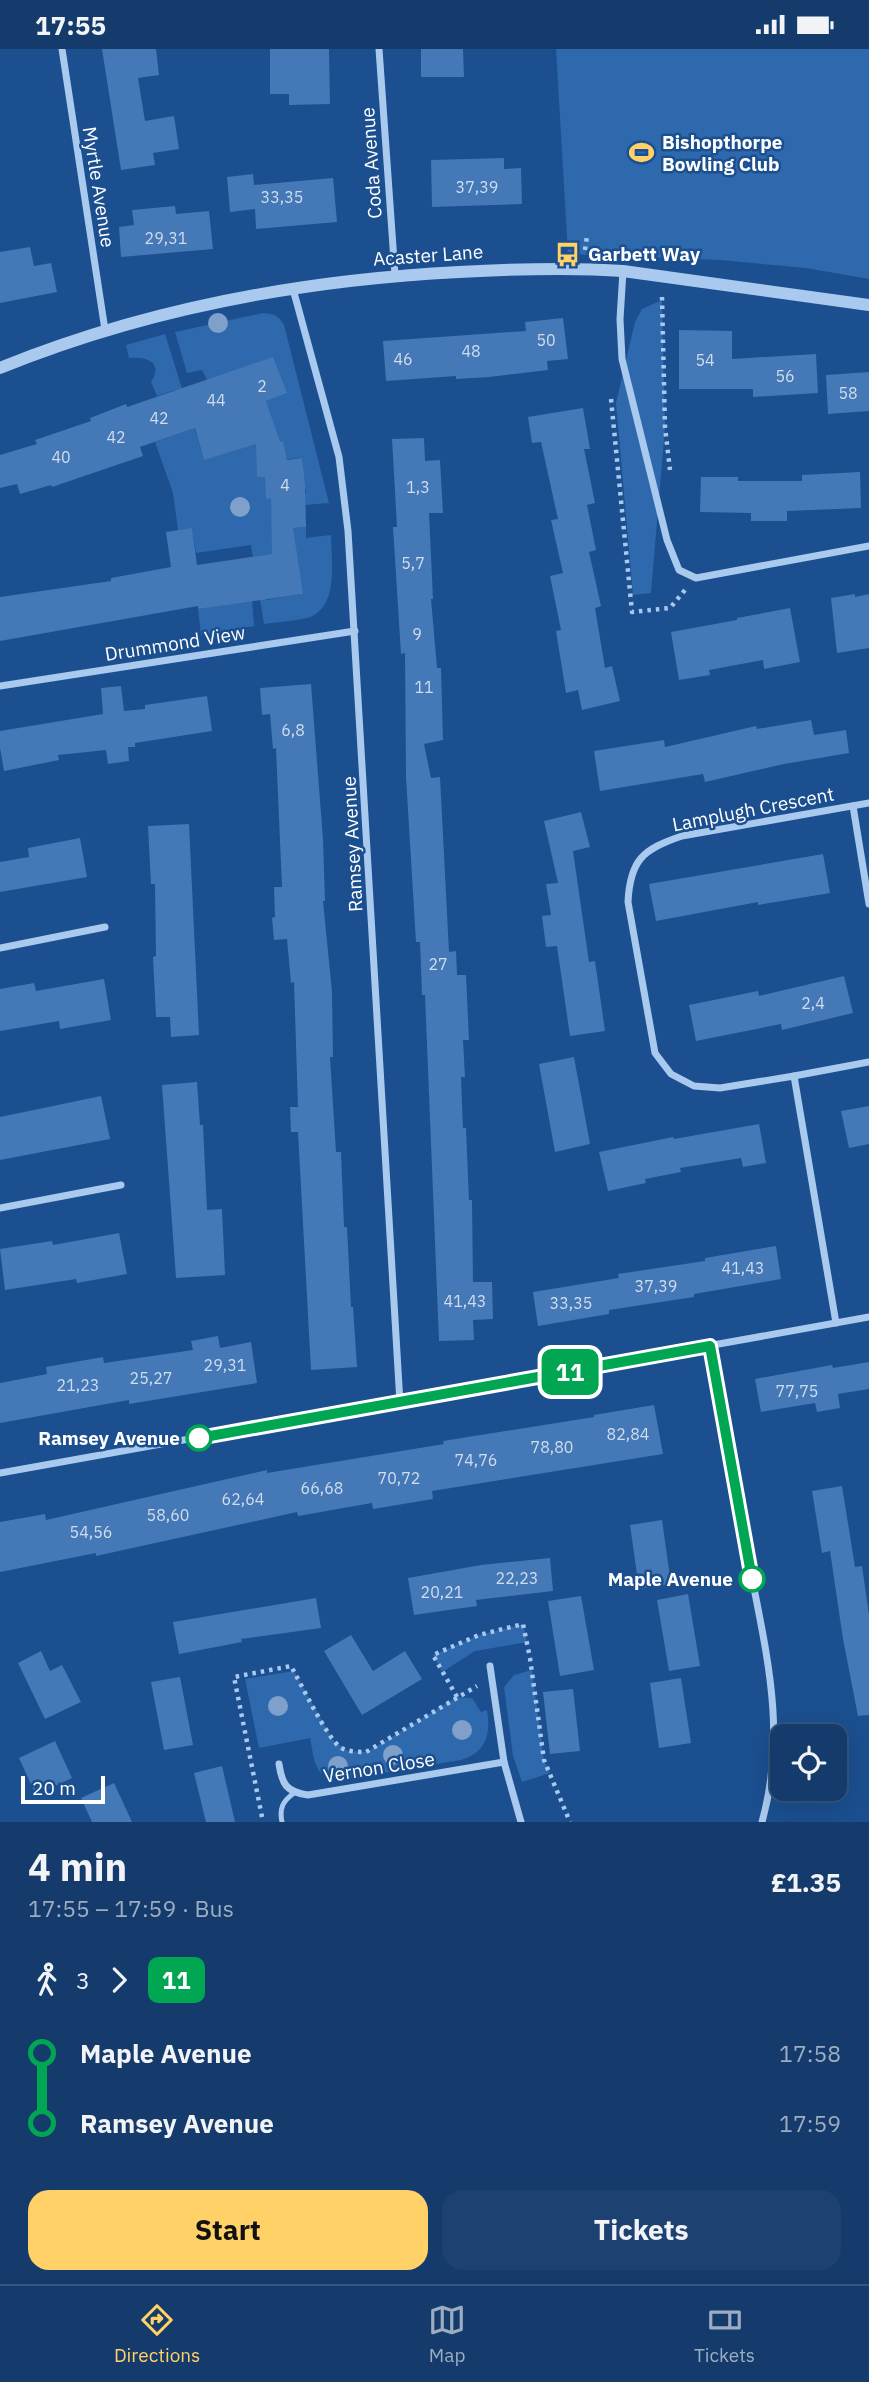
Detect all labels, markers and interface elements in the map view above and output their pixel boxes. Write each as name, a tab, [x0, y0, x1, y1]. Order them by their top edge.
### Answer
text: 17:55	[35, 8, 106, 42]
street label: Coda Avenue	[355, 107, 387, 219]
street label: Myrtle Avenue	[78, 125, 120, 249]
place label: Bishopthorpe Bowling Club	[662, 130, 782, 176]
sports icon: Bishopthorpe Bowling Club	[628, 139, 656, 167]
house number: 37,39	[456, 177, 498, 197]
house number: 33,35	[261, 187, 303, 207]
house number: 29,31	[145, 228, 187, 248]
street label: Acaster Lane	[372, 239, 484, 271]
bus stop icon: Garbett Way	[554, 240, 582, 268]
place label: Garbett Way	[588, 242, 701, 266]
house number: 50	[536, 330, 556, 350]
house number: 48	[461, 341, 481, 361]
house number: 46	[393, 349, 413, 369]
house number: 54	[695, 350, 715, 370]
house number: 56	[775, 366, 795, 386]
house number: 2	[257, 376, 267, 396]
house number: 58	[838, 383, 858, 403]
house number: 44	[206, 390, 226, 410]
house number: 42	[149, 408, 169, 428]
house number: 42	[106, 427, 126, 447]
house number: 40	[51, 447, 71, 467]
house number: 4	[280, 475, 290, 495]
house number: 1,3	[406, 477, 430, 497]
house number: 5,7	[401, 553, 425, 573]
street label: Drummond View	[103, 620, 247, 666]
house number: 9	[412, 624, 422, 644]
house number: 11	[414, 677, 434, 697]
house number: 6,8	[281, 720, 305, 740]
street label: Ramsey Avenue	[336, 776, 368, 912]
street label: Lamplugh Crescent	[670, 782, 836, 836]
house number: 27	[428, 954, 448, 974]
house number: 2,4	[801, 993, 825, 1013]
house number: 41,43	[722, 1258, 764, 1278]
house number: 37,39	[635, 1276, 677, 1296]
house number: 41,43	[444, 1291, 486, 1311]
house number: 33,35	[550, 1293, 592, 1313]
line badge: 11	[538, 1349, 602, 1395]
house number: 29,31	[204, 1355, 246, 1375]
text: 11	[556, 1356, 584, 1388]
house number: 25,27	[130, 1368, 172, 1388]
house number: 21,23	[57, 1375, 99, 1395]
house number: 77,75	[776, 1381, 818, 1401]
house number: 82,84	[607, 1424, 649, 1444]
marker: Ramsey Avenue	[186, 1425, 212, 1451]
place label: Ramsey Avenue	[38, 1426, 180, 1450]
house number: 78,80	[531, 1437, 573, 1457]
house number: 74,76	[455, 1450, 497, 1470]
house number: 70,72	[378, 1468, 420, 1488]
house number: 66,68	[301, 1478, 343, 1498]
house number: 62,64	[222, 1489, 264, 1509]
house number: 58,60	[147, 1505, 189, 1525]
house number: 54,56	[70, 1522, 112, 1542]
marker: Maple Avenue	[739, 1566, 765, 1592]
place label: Maple Avenue	[608, 1567, 733, 1591]
house number: 22,23	[496, 1568, 538, 1588]
house number: 20,21	[421, 1582, 463, 1602]
map controls	[770, 1724, 847, 1801]
button: locate	[770, 1724, 847, 1801]
street label: Vernon Close	[322, 1746, 436, 1788]
scale bar	[21, 1773, 105, 1805]
text: 20 m	[32, 1776, 76, 1800]
text: 4 min	[28, 1842, 127, 1891]
text: £1.35	[771, 1865, 841, 1899]
text: 17:55 – 17:59 · Bus	[28, 1893, 234, 1923]
icon: walk	[28, 1961, 66, 1999]
icon: forward	[100, 1961, 138, 1999]
text: 11	[162, 1964, 191, 1996]
text: 3	[76, 1965, 90, 1995]
text: Maple Avenue	[80, 2036, 252, 2070]
text: 17:58	[779, 2038, 841, 2068]
text: Ramsey Avenue	[80, 2106, 274, 2140]
text: 17:59	[779, 2108, 841, 2138]
button: Start	[28, 2190, 428, 2270]
button: Tickets	[442, 2190, 841, 2270]
tab: Directions	[114, 2301, 200, 2367]
tab: Map	[428, 2301, 466, 2367]
tab: Tickets	[694, 2301, 755, 2367]

